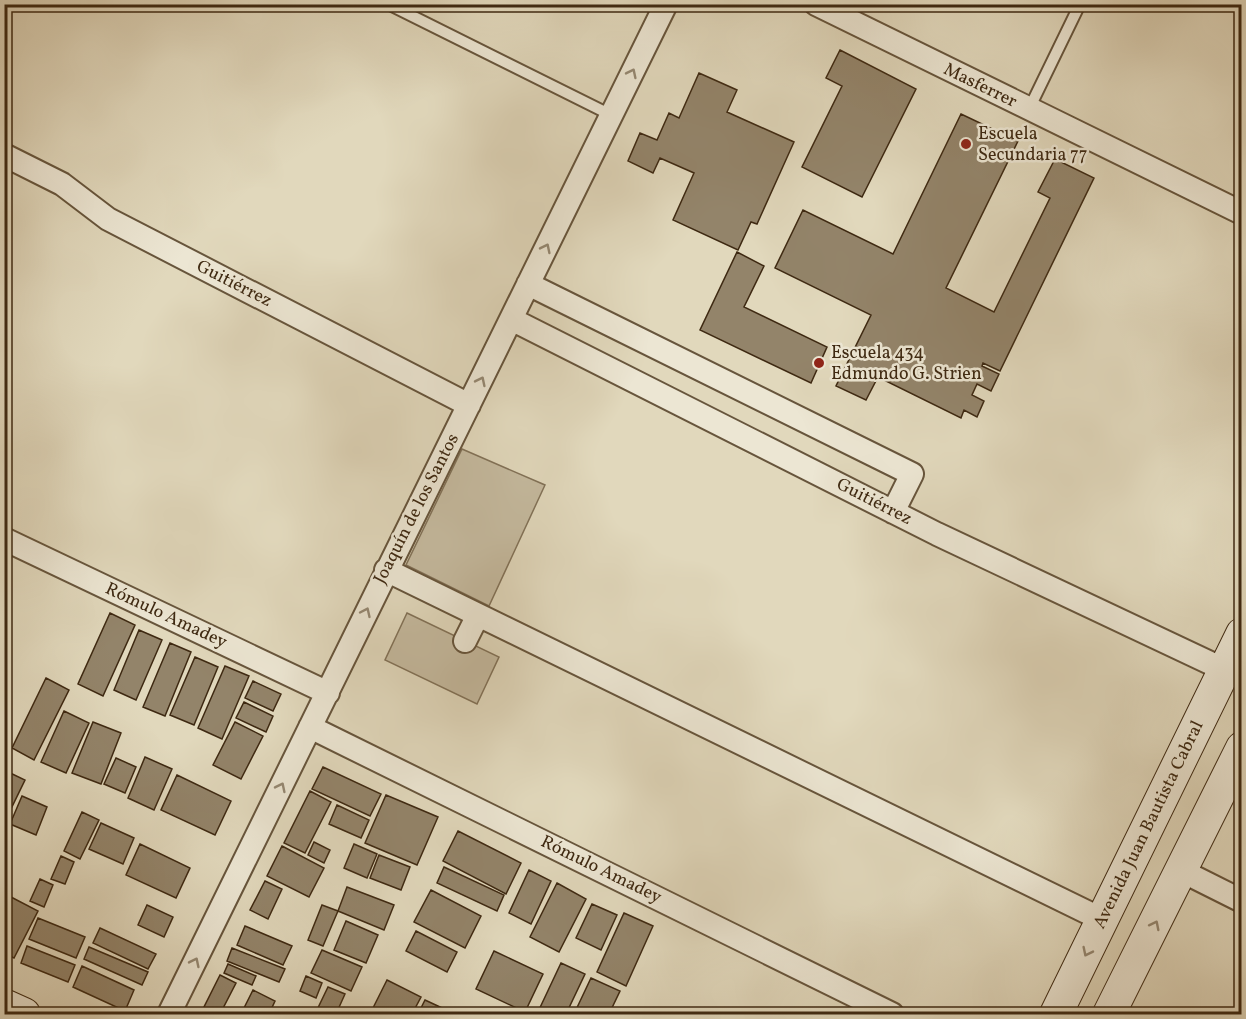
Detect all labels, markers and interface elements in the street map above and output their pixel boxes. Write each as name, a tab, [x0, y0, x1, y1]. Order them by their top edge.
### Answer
street label: Masferrer	[939, 57, 1022, 115]
one-way arrow	[625, 69, 636, 79]
place label: Escuela Secundaria 77	[978, 122, 1088, 168]
marker: Escuela Secundaria 77	[959, 137, 973, 151]
one-way arrow	[538, 243, 550, 254]
street label: Guitiérrez	[192, 254, 276, 314]
place label: Escuela 434 Edmundo G. Strien	[831, 341, 982, 387]
marker: Escuela 434 Edmundo G. Strien	[812, 356, 826, 370]
one-way arrow	[474, 376, 485, 387]
street label: Joaquín de los Santos	[368, 429, 466, 589]
street label: Guitiérrez	[832, 472, 916, 532]
street label: Rómulo Amadey	[101, 577, 231, 655]
one-way arrow	[359, 607, 371, 618]
street label: Avenida Juan Bautista Cabral	[1088, 717, 1210, 933]
one-way arrow	[273, 782, 285, 793]
street label: Rómulo Amadey	[536, 830, 666, 910]
one-way arrow	[1147, 920, 1159, 931]
one-way arrow	[1083, 945, 1095, 956]
one-way arrow	[187, 957, 199, 968]

